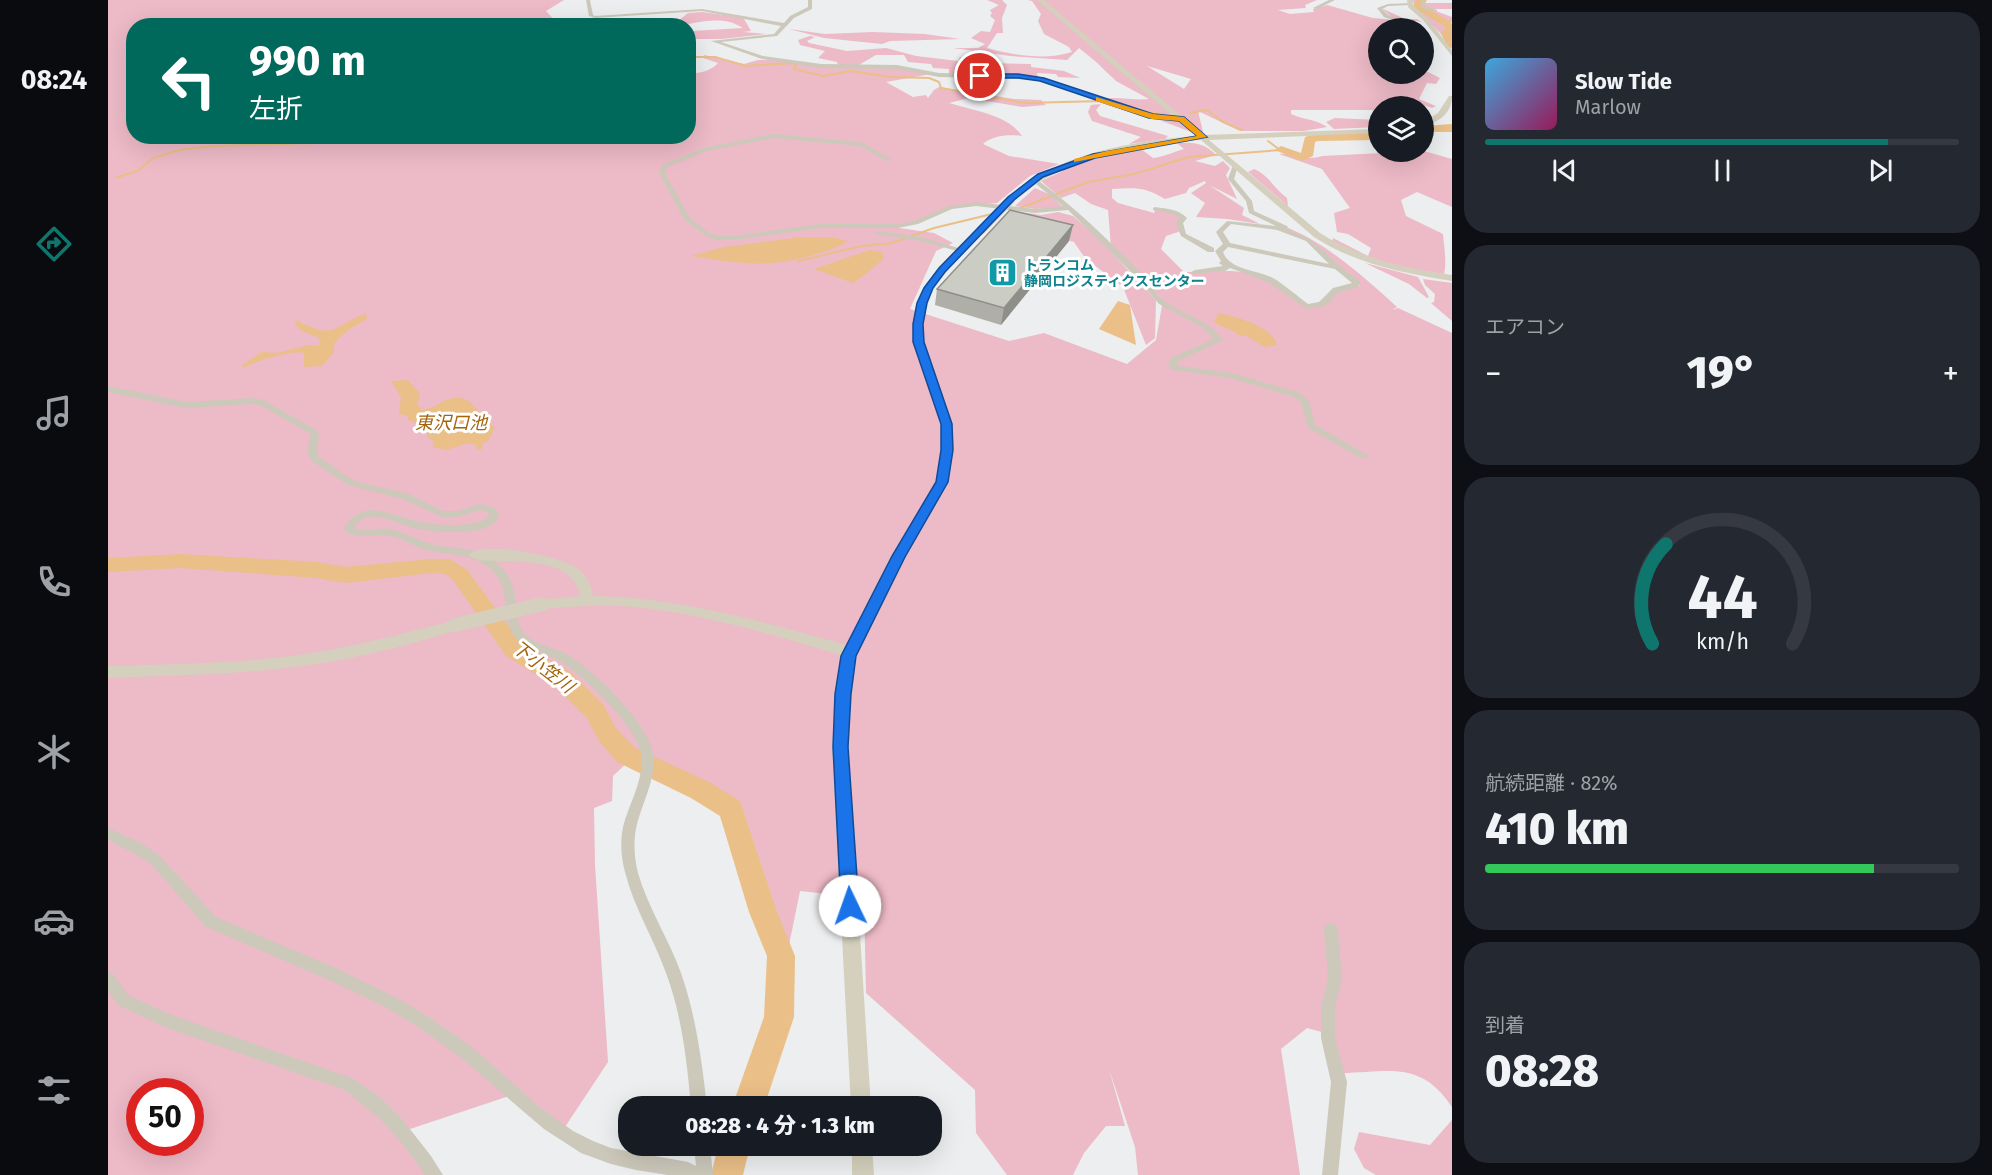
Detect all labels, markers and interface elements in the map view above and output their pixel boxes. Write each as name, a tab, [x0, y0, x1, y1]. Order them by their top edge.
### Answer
map controls	[1368, 18, 1434, 162]
button: search	[1368, 18, 1434, 84]
text: 990 m	[249, 36, 366, 86]
icon: left	[150, 42, 228, 120]
pin	[954, 50, 1005, 101]
icon: arrive	[963, 59, 996, 92]
text: 08:24	[21, 64, 87, 96]
text: Slow Tide	[1575, 68, 1672, 95]
text: 左折	[249, 93, 303, 125]
text: Marlow	[1575, 95, 1641, 119]
button: layers	[1368, 96, 1434, 162]
icon: previous	[1548, 154, 1581, 187]
icon: pause	[1706, 154, 1739, 187]
icon: next	[1864, 154, 1897, 187]
icon: directions	[33, 223, 75, 265]
building icon: トランコム 静岡ロジスティクスセンター	[987, 257, 1019, 289]
place label: トランコム 静岡ロジスティクスセンター	[1024, 257, 1205, 290]
text: エアコン	[1485, 315, 1565, 339]
text: 19°	[1687, 346, 1757, 400]
text: −	[1485, 354, 1502, 394]
text: +	[1943, 354, 1959, 394]
icon: music	[33, 392, 75, 434]
water label: 東沢口池	[415, 412, 489, 434]
icon: phone	[33, 561, 75, 603]
text: 44	[1687, 561, 1757, 636]
text: km/h	[1695, 630, 1749, 656]
water label: 下小笠川	[508, 636, 580, 699]
icon: climate	[33, 731, 75, 773]
text: 航続距離 · 82%	[1485, 771, 1618, 795]
text: 410 km	[1485, 802, 1629, 856]
position arrow	[818, 874, 882, 938]
icon: car	[33, 900, 75, 942]
text: 到着	[1485, 1013, 1525, 1037]
text: 08:28	[1485, 1044, 1599, 1098]
icon: filters	[33, 1069, 75, 1111]
speed limit sign: 50	[126, 1078, 204, 1156]
text: 08:28 · 4 分 · 1.3 km	[685, 1112, 875, 1139]

